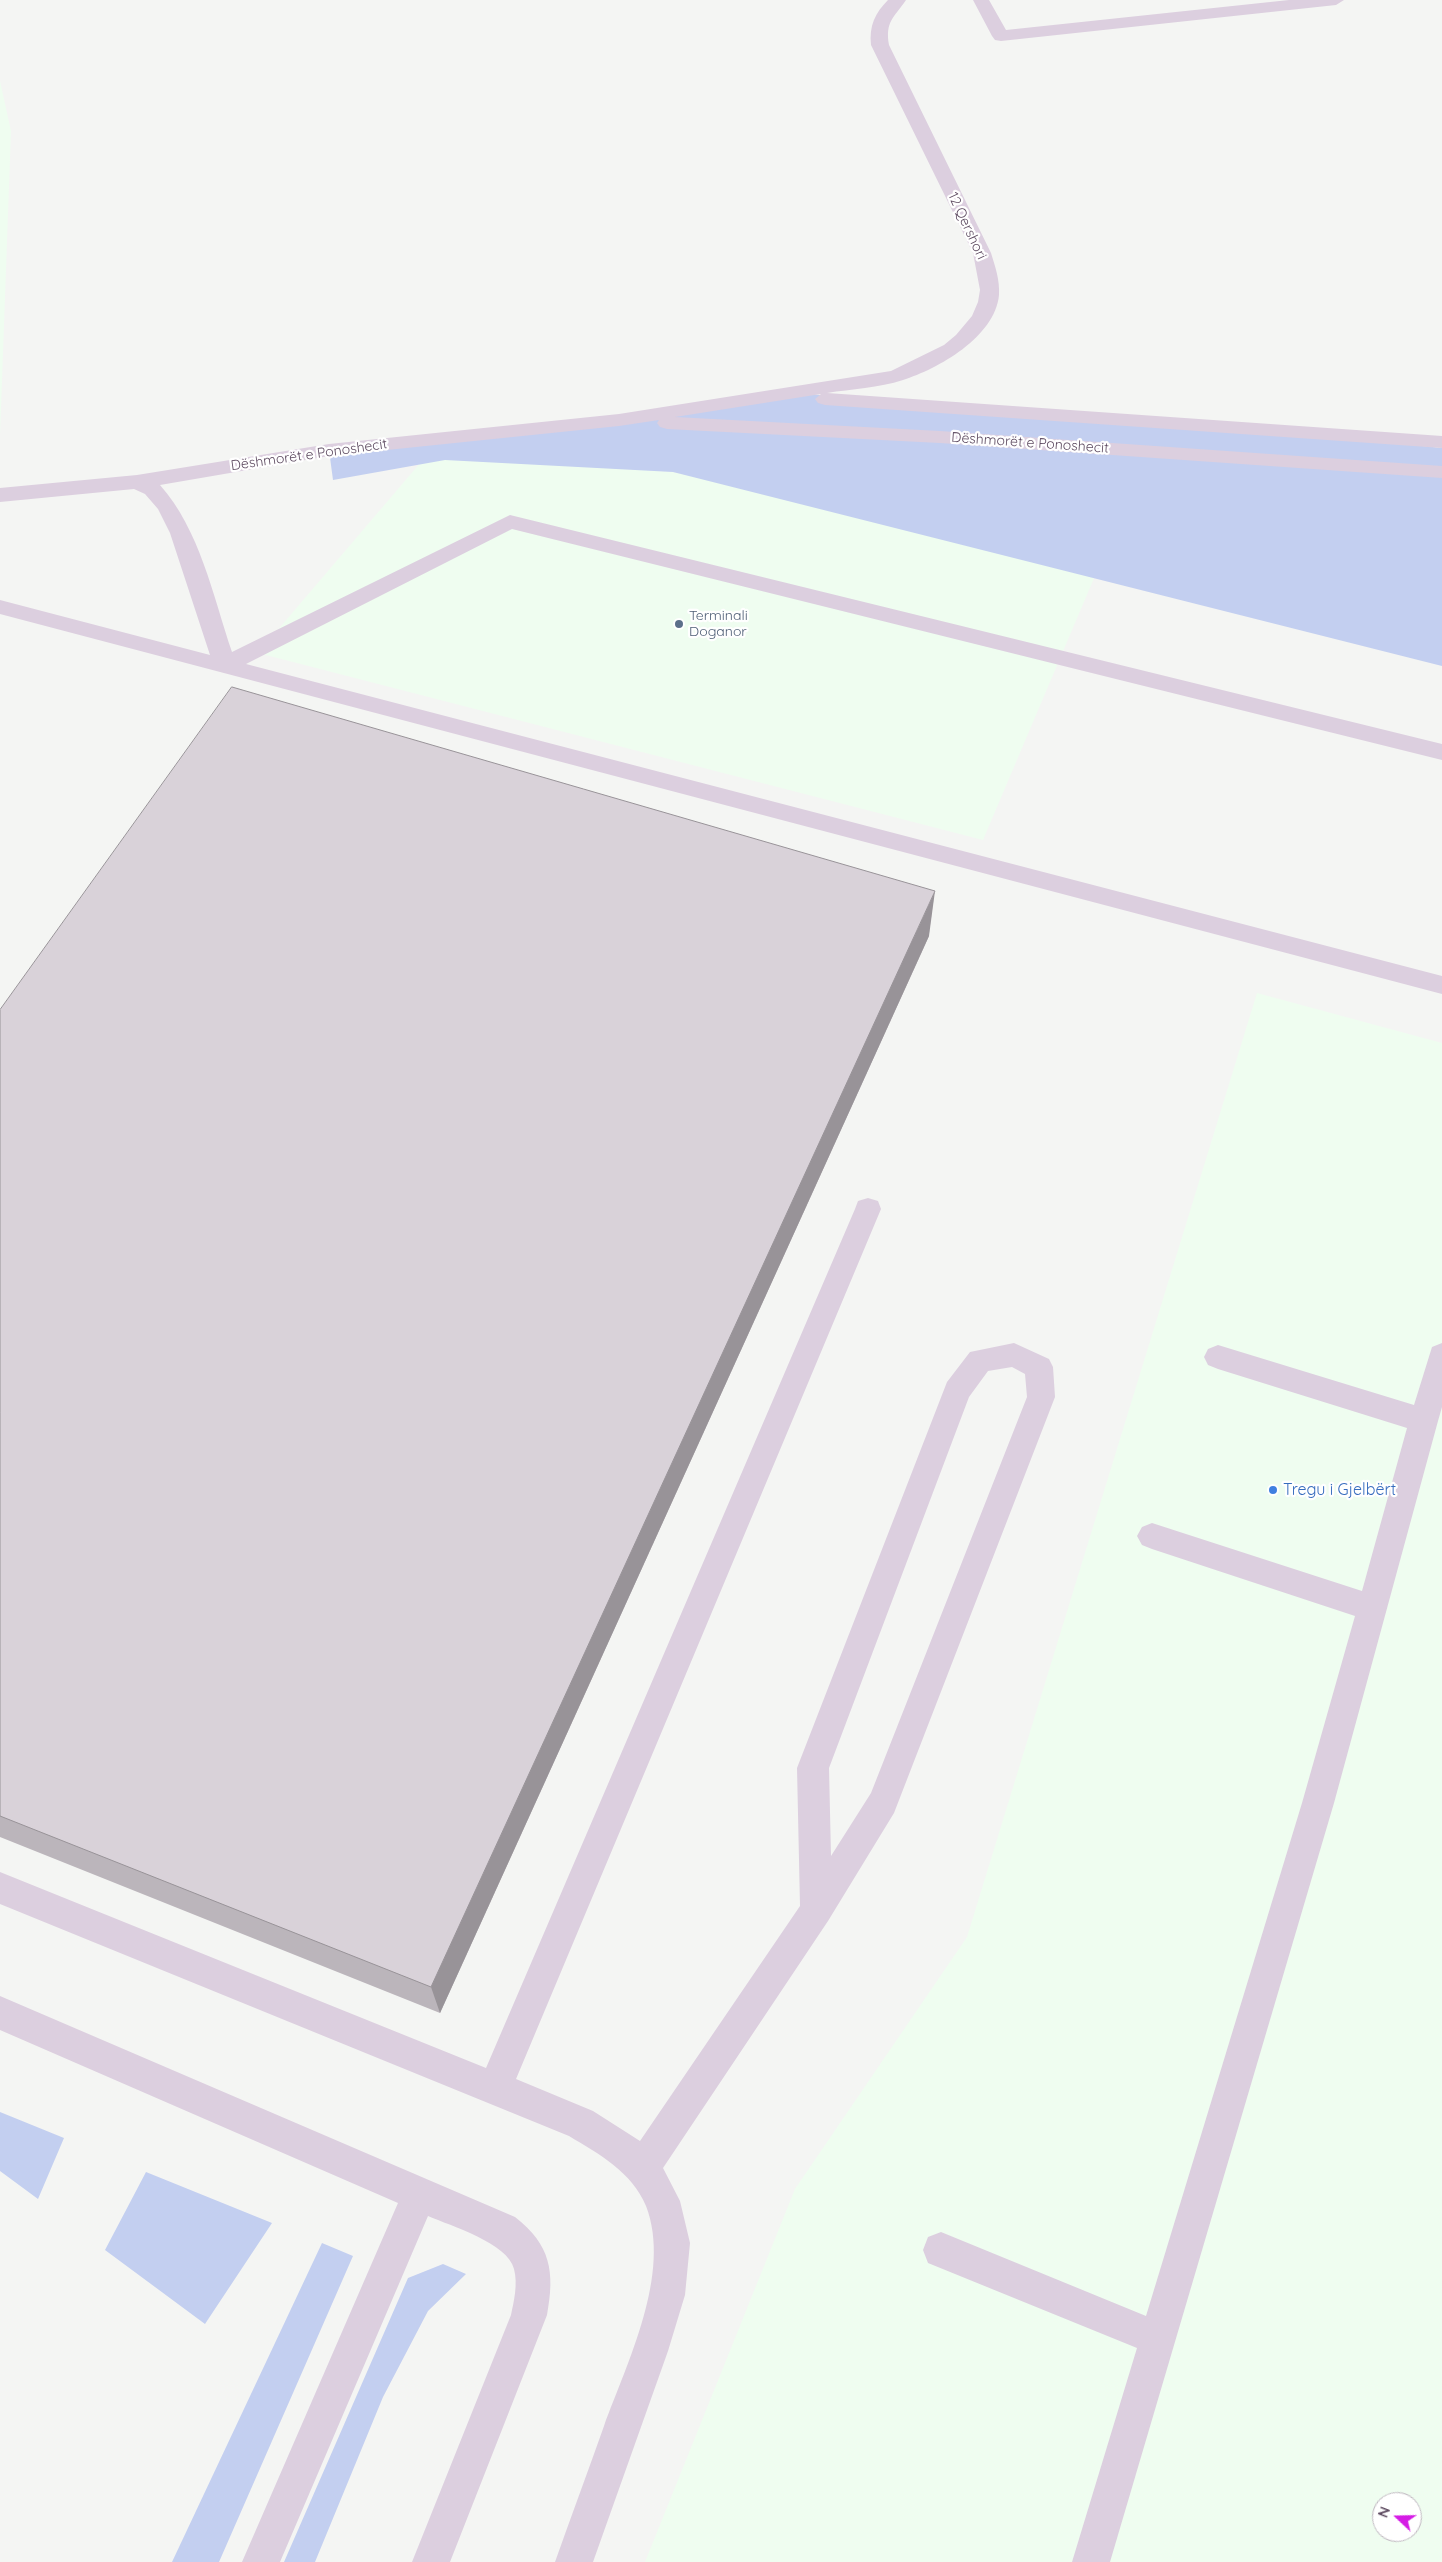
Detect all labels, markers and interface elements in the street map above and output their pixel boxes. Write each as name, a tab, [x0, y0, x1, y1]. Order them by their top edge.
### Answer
street label: 12 Qershori	[944, 190, 990, 262]
street label: Dëshmorët e Ponoshecit	[951, 429, 1109, 457]
street label: Dëshmorët e Ponoshecit	[230, 436, 388, 474]
place label: Terminali Doganor	[689, 608, 748, 640]
marker: Terminali Doganor	[673, 618, 685, 630]
place label: Tregu i Gjelbërt	[1283, 1480, 1396, 1500]
marker: Tregu i Gjelbërt	[1267, 1484, 1279, 1496]
north arrow	[1372, 2492, 1422, 2542]
text: N	[1374, 2504, 1394, 2520]

